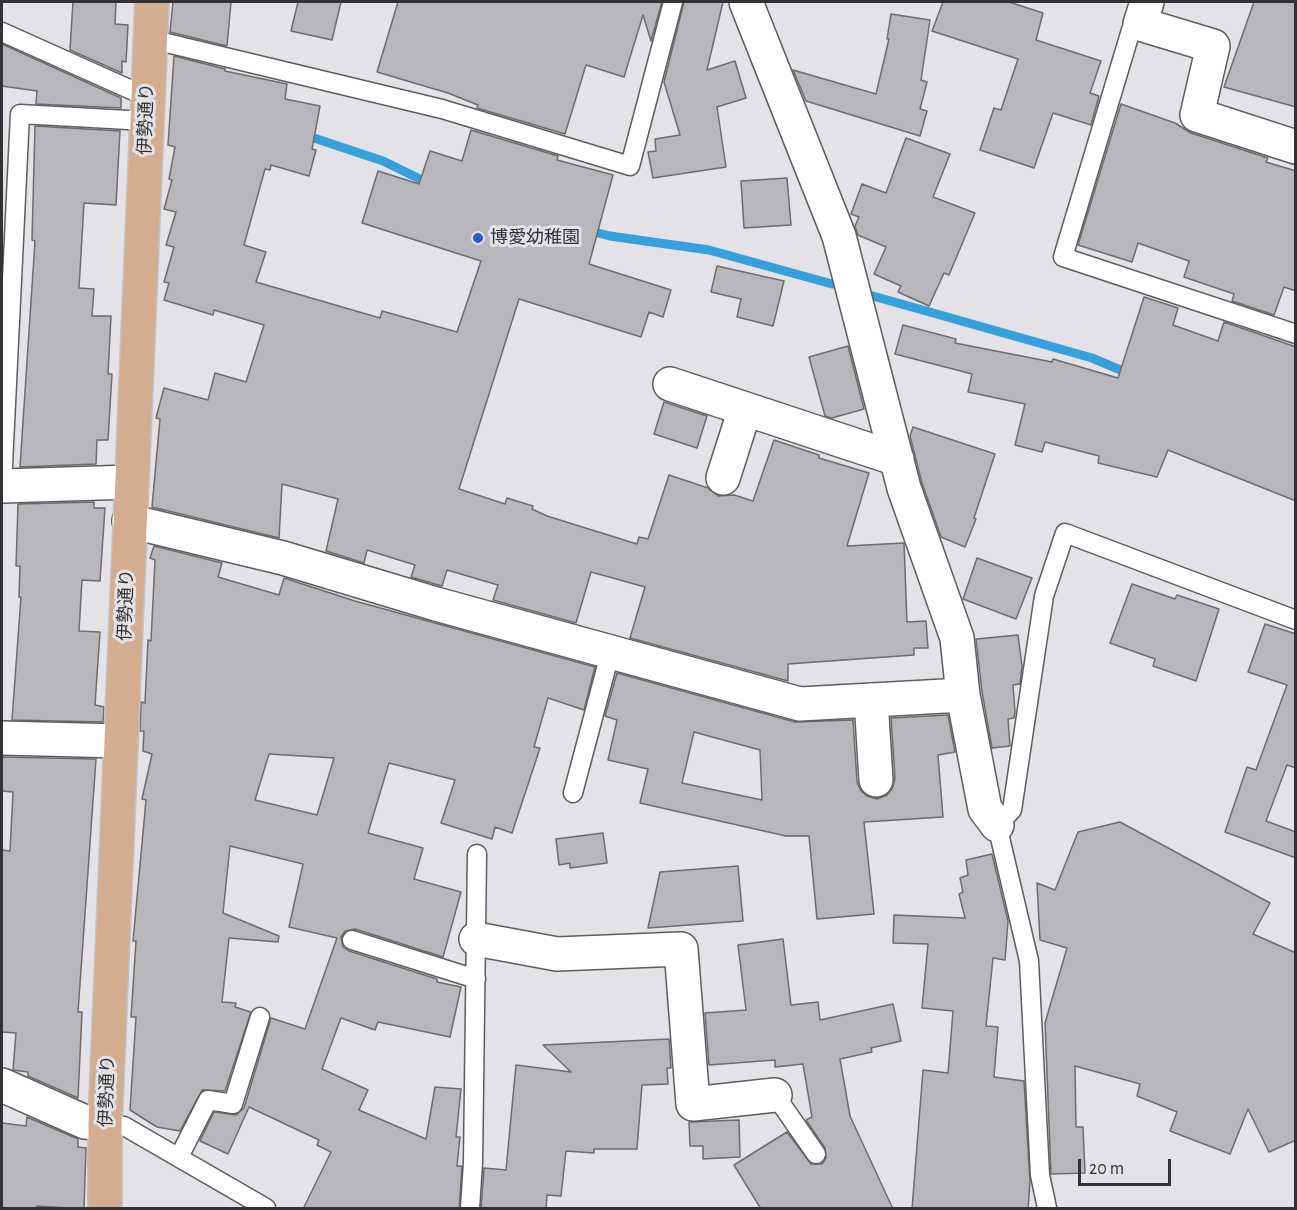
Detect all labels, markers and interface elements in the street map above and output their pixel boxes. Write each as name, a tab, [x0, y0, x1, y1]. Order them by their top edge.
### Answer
street label: 伊勢通り	[134, 83, 158, 155]
place label: 博愛幼稚園	[490, 227, 580, 249]
marker: 博愛幼稚園	[471, 231, 485, 245]
street label: 伊勢通り	[114, 569, 138, 641]
street label: 伊勢通り	[95, 1055, 119, 1127]
scale bar	[1081, 1147, 1174, 1185]
text: 20 m	[1089, 1160, 1124, 1178]

